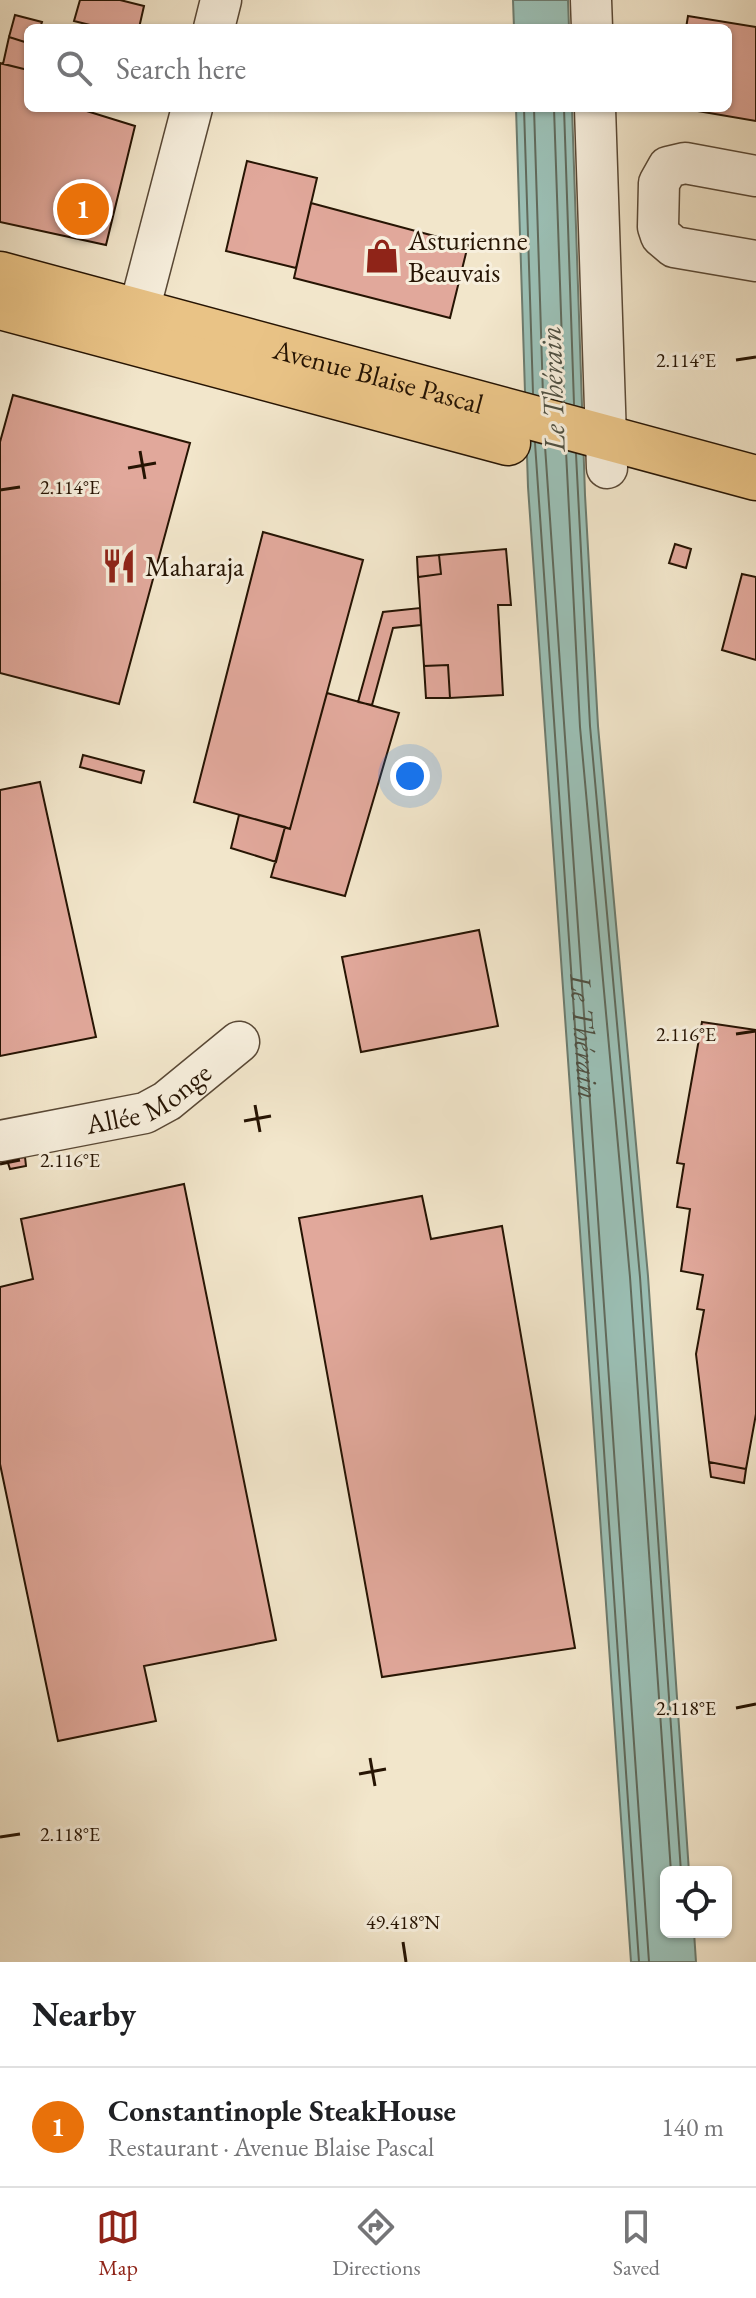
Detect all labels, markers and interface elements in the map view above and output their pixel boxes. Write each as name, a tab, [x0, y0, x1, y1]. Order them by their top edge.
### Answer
search box	[24, 24, 732, 112]
icon: search	[52, 46, 96, 90]
text: Search here	[116, 49, 246, 88]
pin: 1	[57, 179, 109, 239]
place label: Asturienne Beauvais	[407, 222, 528, 290]
shop icon: Asturienne Beauvais	[363, 237, 401, 275]
water label: Le Thérain	[530, 325, 574, 454]
street label: Avenue Blaise Pascal	[269, 330, 488, 422]
text: 2.114°E	[656, 347, 716, 373]
text: 2.114°E	[40, 474, 100, 500]
restaurant icon: Maharaja	[100, 547, 138, 585]
place label: Maharaja	[145, 548, 245, 584]
your location	[390, 756, 430, 796]
water label: Le Thérain	[562, 972, 609, 1101]
text: 2.116°E	[656, 1021, 716, 1047]
street label: Allée Monge	[82, 1054, 218, 1142]
text: 2.116°E	[40, 1147, 100, 1173]
text: 2.118°E	[656, 1695, 716, 1721]
text: 2.118°E	[40, 1821, 100, 1847]
map controls	[660, 1866, 732, 1938]
button: locate	[660, 1866, 732, 1938]
text: 49.418°N	[366, 1909, 440, 1935]
text: Nearby	[32, 1992, 136, 2036]
text: Constantinople SteakHouse	[108, 2091, 456, 2130]
text: 1	[51, 2110, 65, 2144]
text: 140 m	[661, 2110, 724, 2144]
text: Restaurant · Avenue Blaise Pascal	[108, 2130, 434, 2164]
tab: Map	[96, 2205, 140, 2282]
tab: Directions	[332, 2205, 421, 2282]
tab: Saved	[613, 2205, 660, 2282]

